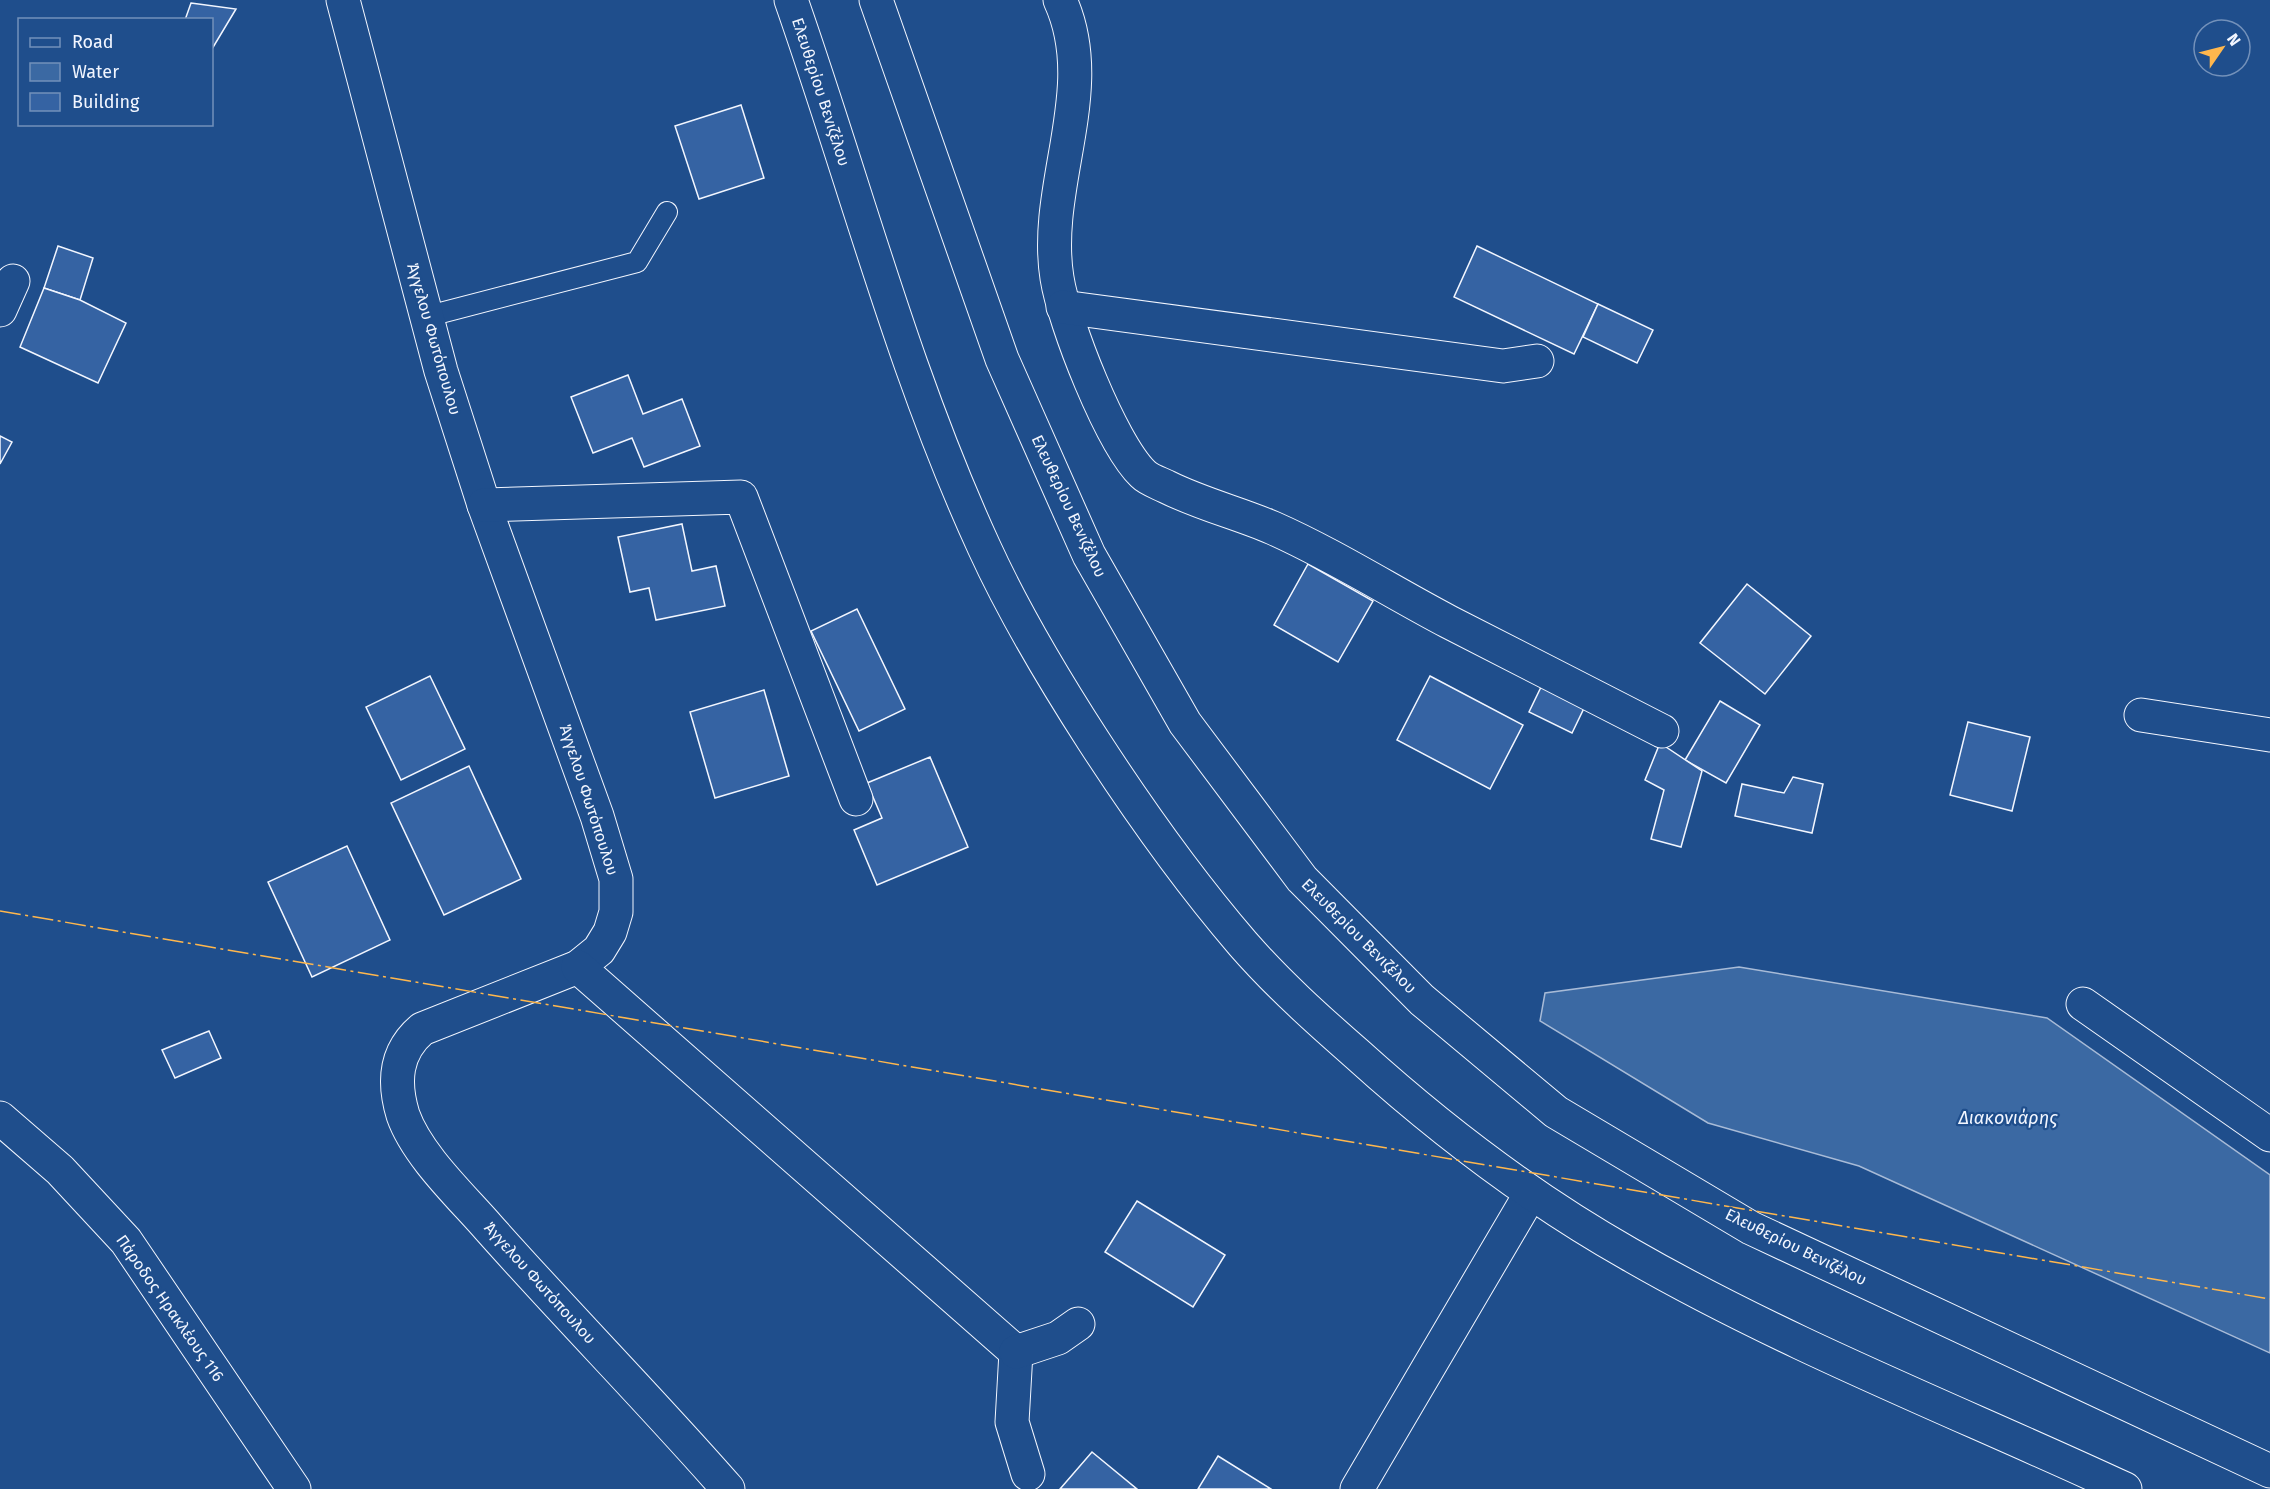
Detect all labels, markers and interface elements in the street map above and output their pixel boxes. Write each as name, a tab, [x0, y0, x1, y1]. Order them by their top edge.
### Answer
street label: Ελευθερίου Βενιζέλου	[788, 15, 854, 169]
legend	[18, 18, 213, 126]
north arrow	[2192, 18, 2252, 78]
text: N	[2223, 30, 2245, 49]
text: Road	[72, 31, 114, 53]
text: Water	[72, 61, 119, 83]
text: Building	[72, 91, 140, 113]
street label: Άγγελου Φωτόπουλου	[403, 261, 465, 417]
street label: Ελευθερίου Βενιζέλου	[1028, 432, 1110, 580]
street label: Άγγελου Φωτόπουλου	[556, 722, 622, 878]
street label: Ελευθερίου Βενιζέλου	[1298, 875, 1420, 997]
water label: Διακονιάρης	[1957, 1107, 2058, 1129]
street label: Ελευθερίου Βενιζέλου	[1722, 1205, 1870, 1289]
street label: Άγγελου Φωτόπουλου	[480, 1218, 600, 1348]
street label: Πάροδος Ηρακλέους 116	[112, 1231, 228, 1385]

